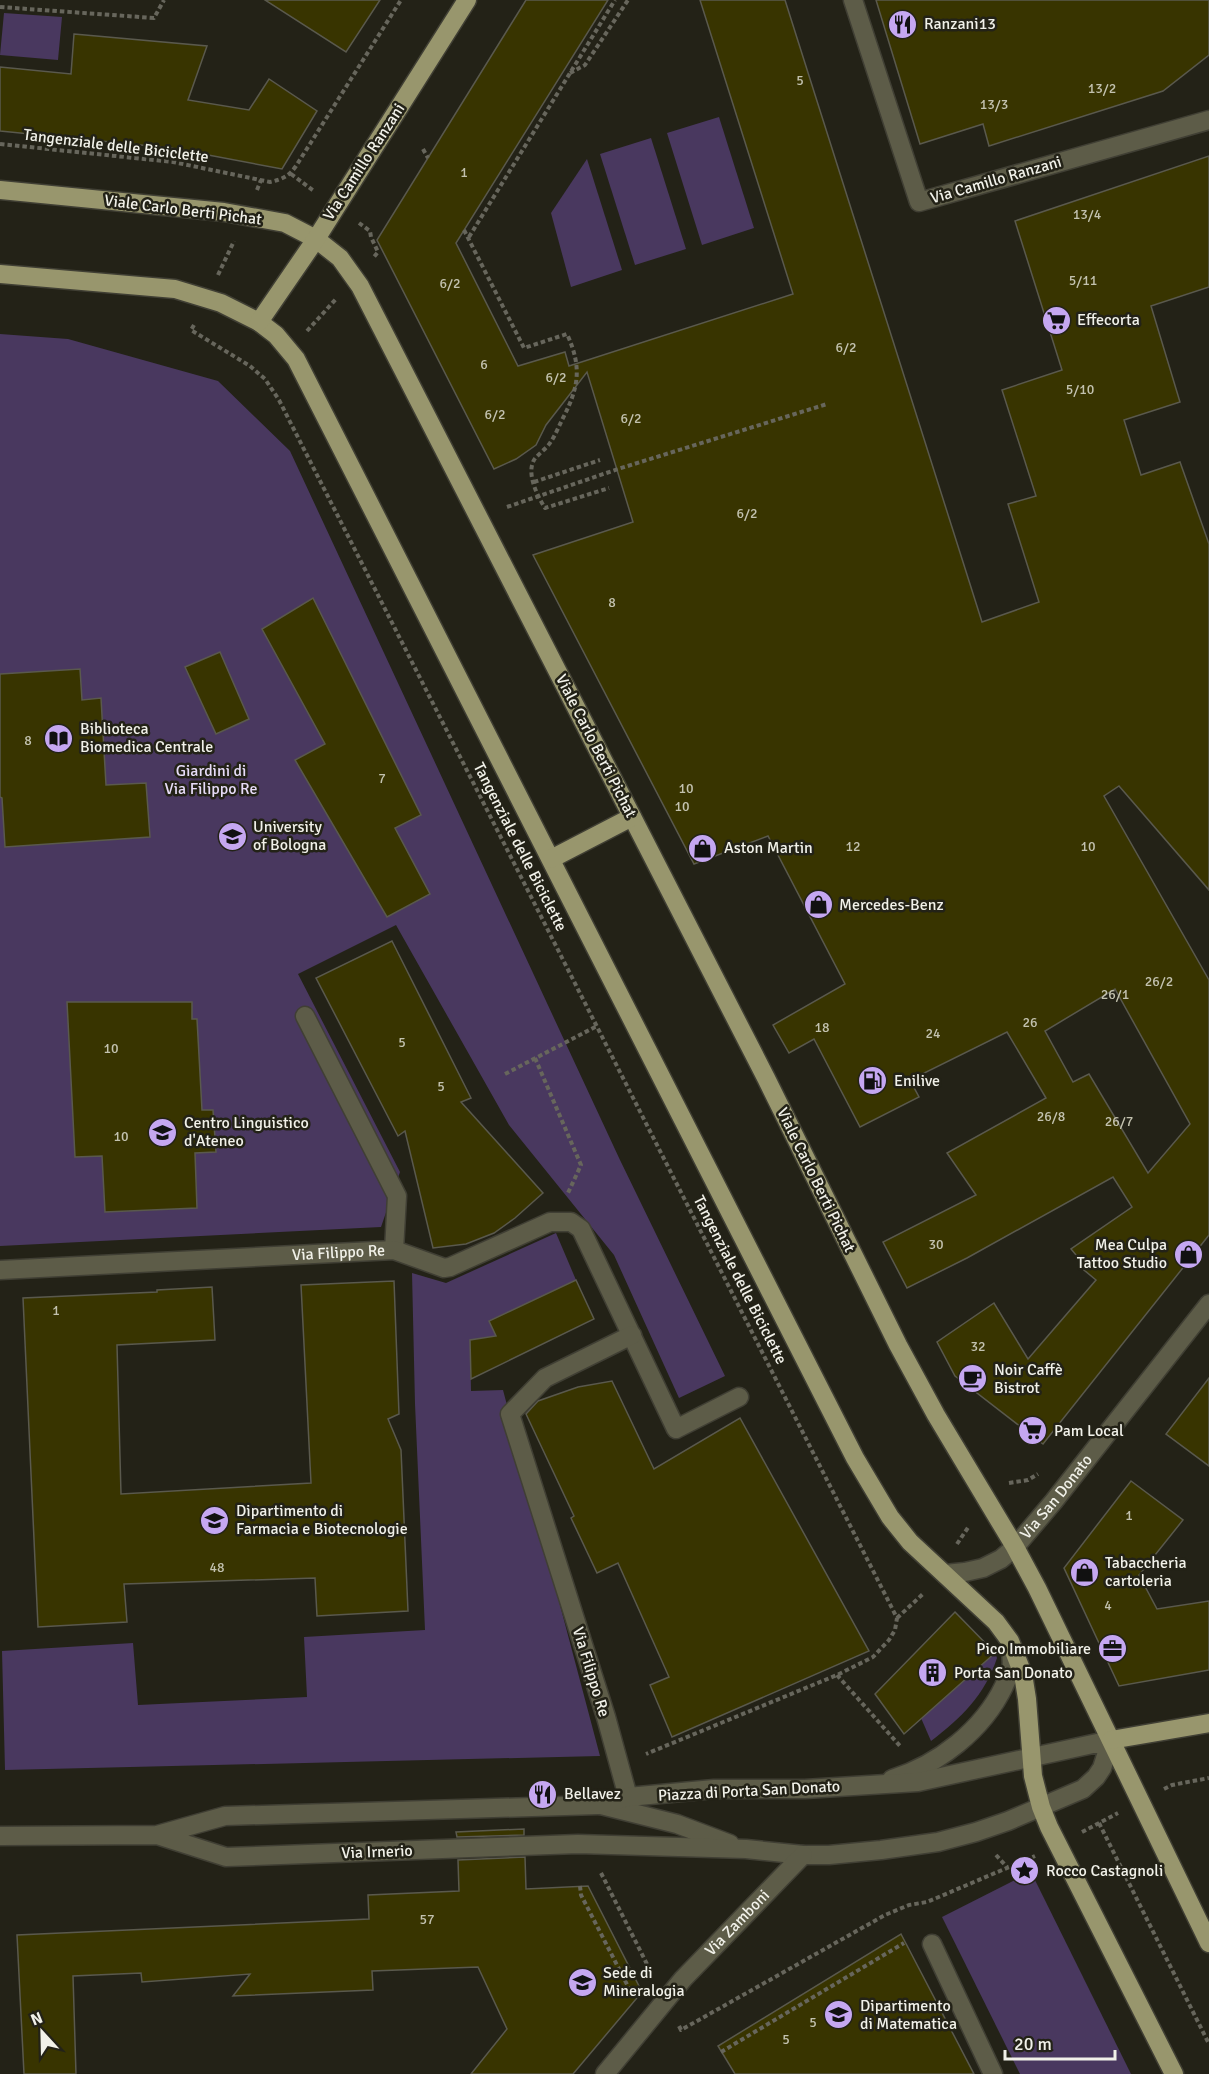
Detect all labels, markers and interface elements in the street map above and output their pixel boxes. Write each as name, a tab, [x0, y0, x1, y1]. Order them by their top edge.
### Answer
restaurant icon: Ranzani13	[887, 8, 919, 40]
place label: Ranzani13	[924, 14, 996, 34]
house number: 5	[796, 72, 804, 89]
house number: 13/2	[1088, 80, 1116, 97]
house number: 13/3	[980, 96, 1008, 113]
street label: Via Camillo Ranzani	[319, 100, 409, 224]
street label: Tangenziale delle Biciclette	[22, 125, 210, 167]
street label: Via Camillo Ranzani	[928, 152, 1064, 208]
house number: 1	[460, 164, 468, 181]
street label: Viale Carlo Berti Pichat	[103, 190, 263, 230]
house number: 13/4	[1073, 206, 1102, 223]
house number: 5/11	[1069, 272, 1097, 289]
house number: 6/2	[439, 275, 461, 292]
supermarket icon: Effecorta	[1040, 304, 1072, 336]
place label: Effecorta	[1077, 310, 1140, 330]
house number: 6/2	[835, 339, 857, 356]
house number: 6	[480, 356, 488, 373]
house number: 6/2	[545, 369, 567, 386]
house number: 5/10	[1066, 381, 1094, 398]
house number: 6/2	[484, 406, 506, 423]
house number: 6/2	[620, 410, 642, 427]
house number: 6/2	[736, 505, 758, 522]
house number: 8	[608, 594, 616, 611]
street label: Viale Carlo Berti Pichat	[551, 671, 641, 821]
place label: Biblioteca Biomedica Centrale	[80, 719, 213, 757]
library icon: Biblioteca Biomedica Centrale	[43, 722, 75, 754]
house number: 8	[24, 732, 32, 749]
street label: Tangenziale delle Biciclette	[469, 759, 571, 935]
park label: Giardini di Via Filippo Re	[165, 761, 258, 799]
house number: 7	[378, 770, 386, 787]
house number: 10	[678, 780, 694, 797]
house number: 10	[674, 798, 690, 815]
place label: University of Bologna	[253, 817, 326, 855]
school or university icon: University of Bologna	[216, 820, 248, 852]
shop icon: Aston Martin	[687, 832, 719, 864]
place label: Aston Martin	[724, 838, 813, 858]
house number: 12	[845, 838, 861, 855]
house number: 10	[1080, 838, 1096, 855]
shop icon: Mercedes-Benz	[802, 889, 834, 921]
place label: Mercedes-Benz	[839, 895, 944, 915]
house number: 26/2	[1145, 973, 1173, 990]
house number: 26/1	[1101, 986, 1129, 1003]
house number: 26	[1022, 1014, 1038, 1031]
house number: 18	[814, 1019, 830, 1036]
house number: 24	[925, 1025, 941, 1042]
house number: 5	[398, 1034, 406, 1051]
house number: 10	[103, 1040, 119, 1057]
fuel station icon: Enilive	[857, 1065, 889, 1097]
place label: Enilive	[894, 1071, 940, 1091]
house number: 5	[437, 1078, 445, 1095]
street label: Viale Carlo Berti Pichat	[772, 1104, 860, 1256]
house number: 26/8	[1037, 1108, 1065, 1125]
place label: Centro Linguistico d'Ateneo	[184, 1113, 309, 1151]
house number: 26/7	[1105, 1113, 1133, 1130]
school or university icon: Centro Linguistico d'Ateneo	[147, 1116, 179, 1148]
house number: 10	[113, 1128, 129, 1145]
street label: Tangenziale delle Biciclette	[689, 1192, 791, 1368]
place label: Mea Culpa Tattoo Studio	[1077, 1235, 1167, 1273]
house number: 30	[928, 1236, 944, 1253]
shop icon: Mea Culpa Tattoo Studio	[1172, 1238, 1204, 1270]
street label: Via Filippo Re	[292, 1240, 386, 1265]
house number: 1	[52, 1302, 60, 1319]
house number: 32	[970, 1338, 986, 1355]
place label: Noir Caffè Bistrot	[994, 1360, 1063, 1398]
cafe icon: Noir Caffè Bistrot	[957, 1363, 989, 1395]
supermarket icon: Pam Local	[1017, 1415, 1049, 1447]
place label: Pam Local	[1054, 1421, 1124, 1441]
street label: Via San Donato	[1016, 1450, 1097, 1544]
place label: Dipartimento di Farmacia e Biotecnologie	[236, 1501, 408, 1539]
school or university icon: Dipartimento di Farmacia e Biotecnologie	[199, 1504, 231, 1536]
house number: 1	[1125, 1507, 1133, 1524]
place label: Tabaccheria cartoleria	[1105, 1553, 1187, 1591]
shop icon: Tabaccheria cartoleria	[1068, 1556, 1100, 1588]
house number: 48	[209, 1559, 225, 1576]
house number: 4	[1104, 1597, 1112, 1614]
street label: Via Filippo Re	[568, 1625, 614, 1719]
office icon: Pico Immobiliare	[1096, 1633, 1128, 1665]
place label: Pico Immobiliare	[976, 1639, 1091, 1659]
building icon: Porta San Donato	[917, 1657, 949, 1689]
place label: Porta San Donato	[954, 1663, 1073, 1683]
street label: Piazza di Porta San Donato	[657, 1776, 841, 1806]
restaurant icon: Bellavez	[527, 1778, 559, 1810]
place label: Bellavez	[564, 1784, 621, 1804]
street label: Via Irnerio	[341, 1841, 413, 1863]
place icon: Rocco Castagnoli	[1009, 1855, 1041, 1887]
place label: Rocco Castagnoli	[1046, 1861, 1163, 1881]
street label: Via Zamboni	[701, 1886, 774, 1960]
house number: 57	[419, 1911, 435, 1928]
place label: Sede di Mineralogia	[603, 1963, 685, 2001]
school or university icon: Sede di Mineralogia	[566, 1966, 598, 1998]
place label: Dipartimento di Matematica	[860, 1996, 957, 2034]
school or university icon: Dipartimento di Matematica	[823, 1999, 855, 2031]
north arrow	[12, 2002, 72, 2062]
text: N	[28, 2008, 46, 2030]
house number: 5	[809, 2014, 817, 2031]
scale bar	[1005, 2023, 1114, 2061]
house number: 5	[782, 2031, 790, 2048]
text: 20 m	[1014, 2033, 1052, 2055]

